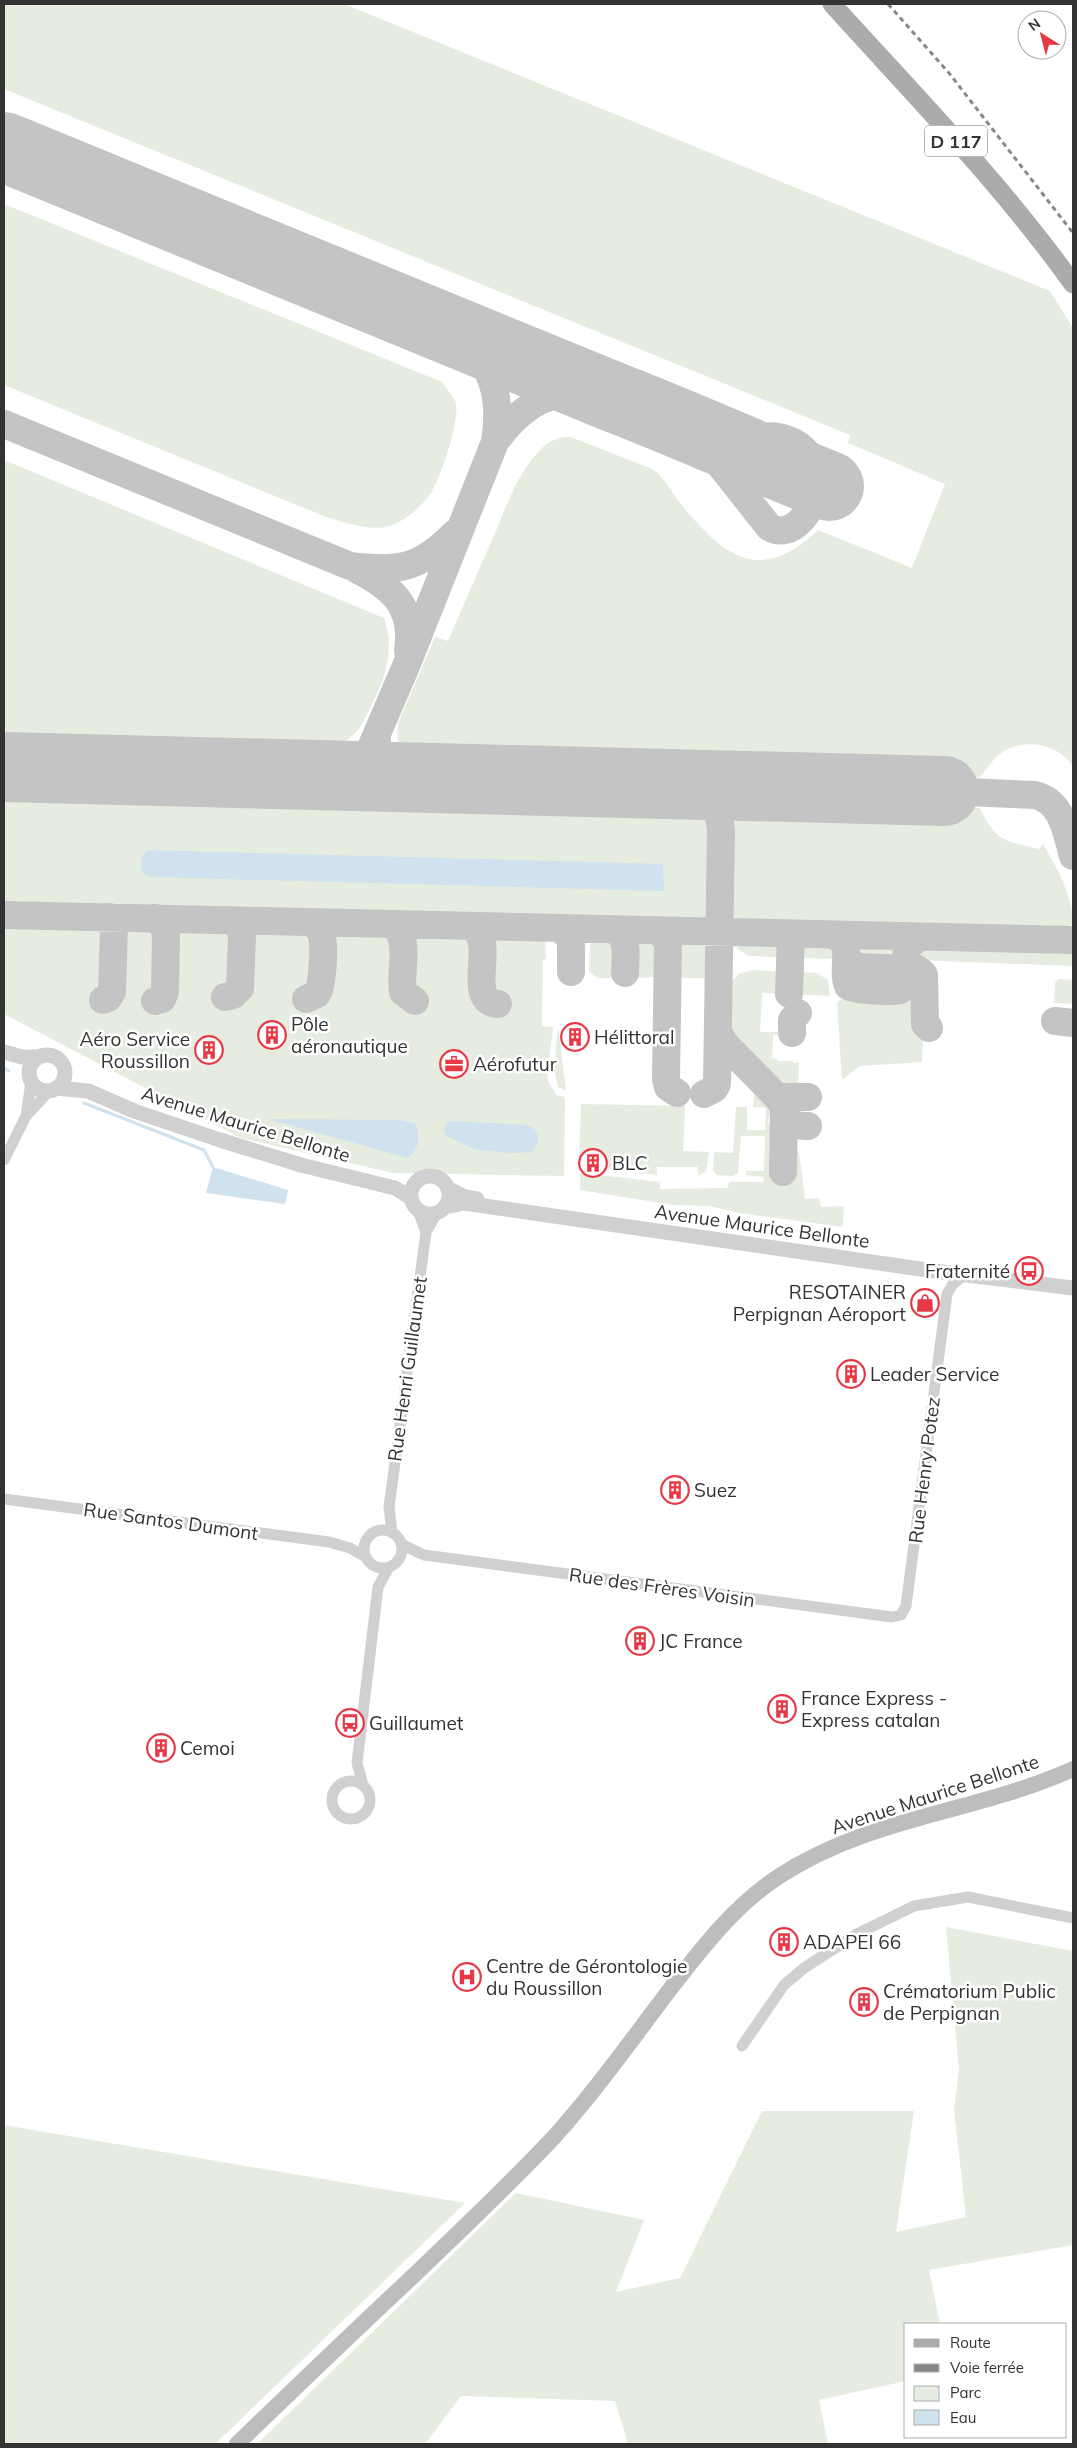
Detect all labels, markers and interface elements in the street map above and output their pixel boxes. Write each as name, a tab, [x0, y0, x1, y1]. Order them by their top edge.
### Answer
north arrow	[1017, 10, 1067, 60]
text: N	[1025, 14, 1044, 35]
road number: D 117	[925, 125, 987, 156]
place label: Pôle aéronautique	[291, 1012, 408, 1058]
building icon: Pôle aéronautique	[257, 1020, 287, 1050]
building icon: Hélittoral	[560, 1022, 590, 1052]
place label: Hélittoral	[594, 1025, 674, 1049]
place label: Aéro Service Roussillon	[79, 1027, 190, 1073]
building icon: Aéro Service Roussillon	[194, 1035, 224, 1065]
office icon: Aérofutur	[439, 1049, 469, 1079]
place label: Aérofutur	[473, 1052, 557, 1076]
street label: Avenue Maurice Bellonte	[139, 1081, 353, 1167]
building icon: BLC	[578, 1148, 608, 1178]
place label: BLC	[612, 1151, 648, 1175]
street label: Avenue Maurice Bellonte	[653, 1199, 871, 1253]
bus stop icon: Fraternité	[1014, 1256, 1044, 1286]
place label: Fraternité	[925, 1259, 1010, 1283]
street label: Rue Henri Guillaumet	[382, 1275, 432, 1463]
place label: RESOTAINER Perpignan Aéroport	[733, 1280, 906, 1326]
shop icon: RESOTAINER Perpignan Aéroport	[910, 1288, 940, 1318]
building icon: Leader Service	[836, 1359, 866, 1389]
place label: Leader Service	[870, 1362, 999, 1386]
street label: Rue Henry Potez	[903, 1395, 945, 1545]
building icon: Suez	[660, 1475, 690, 1505]
place label: Suez	[694, 1478, 737, 1502]
street label: Rue Santos Dumont	[82, 1497, 260, 1545]
street label: Rue des Frères Voisin	[568, 1562, 756, 1612]
building icon: JC France	[625, 1626, 655, 1656]
place label: JC France	[659, 1629, 743, 1653]
place label: France Express - Express catalan	[801, 1686, 947, 1732]
building icon: France Express - Express catalan	[767, 1694, 797, 1724]
bus stop icon: Guillaumet	[335, 1708, 365, 1738]
place label: Guillaumet	[369, 1711, 464, 1735]
building icon: Cemoi	[146, 1733, 176, 1763]
place label: Cemoi	[180, 1736, 235, 1760]
street label: Avenue Maurice Bellonte	[828, 1749, 1042, 1839]
building icon: ADAPEI 66	[769, 1927, 799, 1957]
place label: ADAPEI 66	[803, 1930, 901, 1954]
place label: Centre de Gérontologie du Roussillon	[486, 1954, 687, 2000]
hospital icon: Centre de Gérontologie du Roussillon	[452, 1962, 482, 1992]
place label: Crématorium Public de Perpignan	[883, 1979, 1056, 2025]
building icon: Crématorium Public de Perpignan	[849, 1987, 879, 2017]
legend	[904, 2323, 1067, 2438]
text: Route	[950, 2333, 991, 2352]
text: Voie ferrée	[950, 2358, 1024, 2377]
text: Parc	[950, 2383, 981, 2402]
text: Eau	[950, 2408, 976, 2427]

